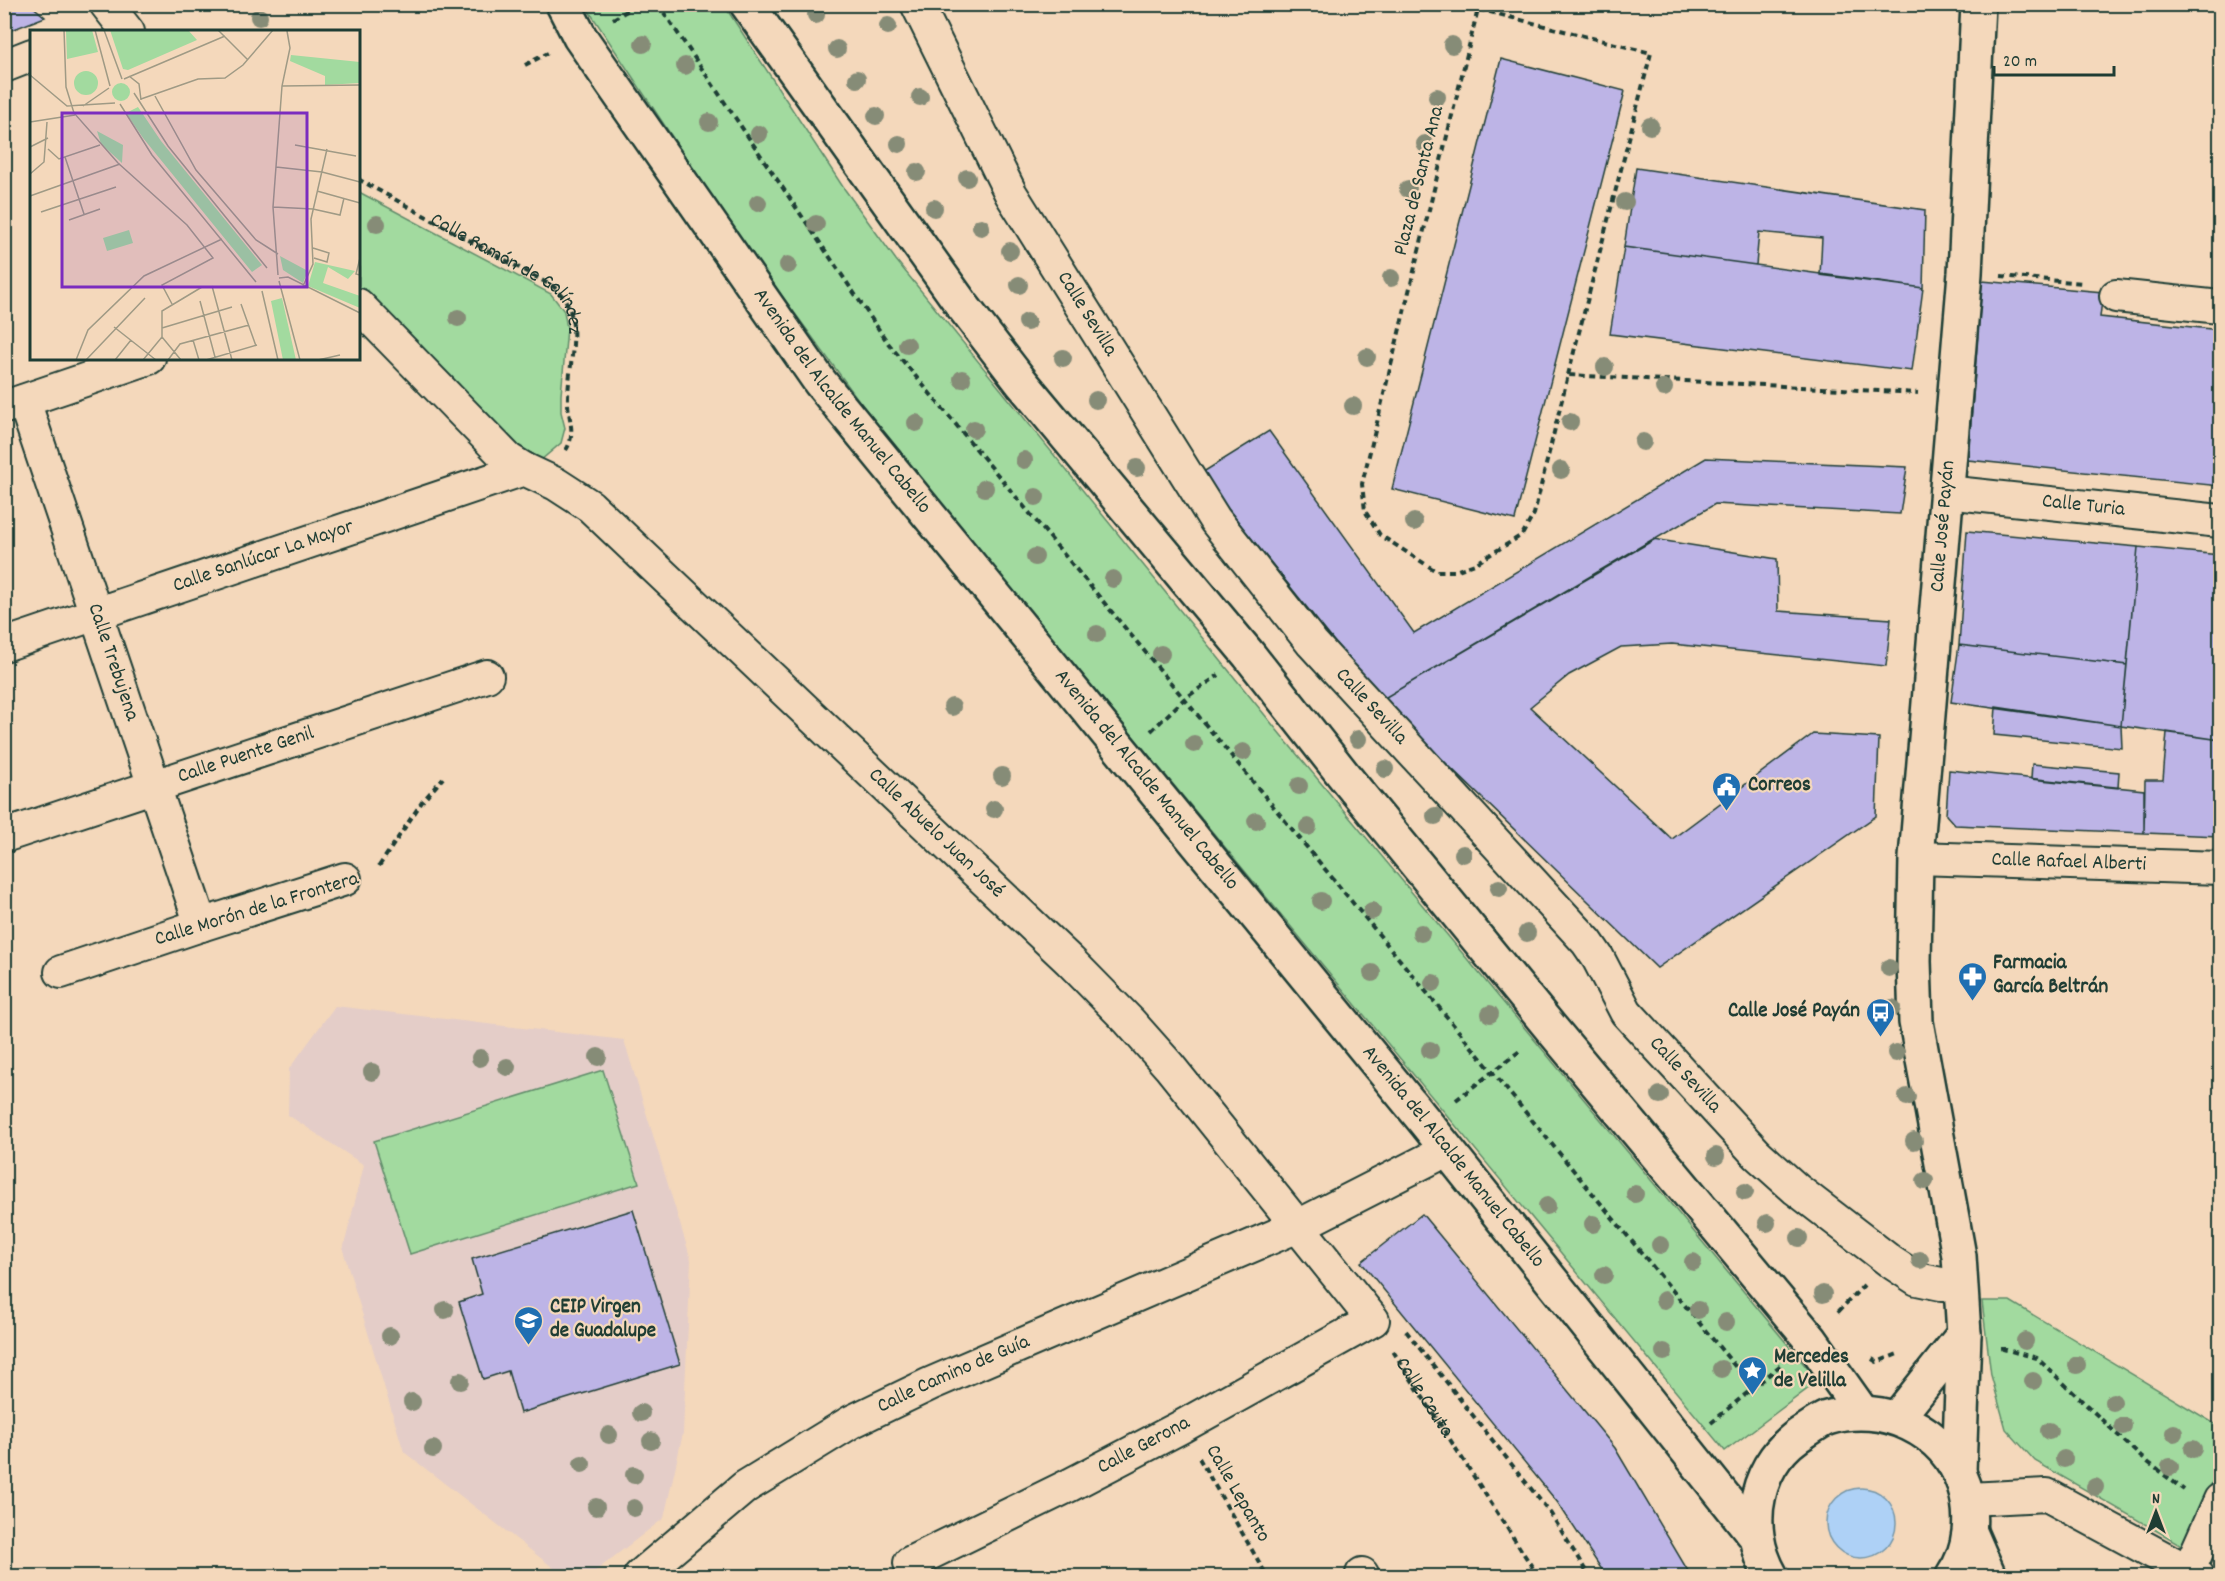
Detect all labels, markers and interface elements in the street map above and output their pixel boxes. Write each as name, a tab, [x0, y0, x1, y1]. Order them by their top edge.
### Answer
inset map	[30, 30, 360, 360]
scale bar	[1994, 39, 2114, 77]
text: 20 m	[2003, 50, 2037, 75]
street label: Plaza de Santa Ana	[1387, 102, 1453, 259]
street label: Calle Ramón de Galíndez	[424, 206, 588, 335]
street label: Calle Sevilla	[1048, 266, 1125, 364]
street label: Avenida del Alcalde Manuel Cabello	[745, 283, 938, 521]
street label: Calle José Payán	[1923, 459, 1964, 593]
street label: Calle Turia	[2040, 487, 2127, 526]
street label: Calle Sanlúcar La Mayor	[169, 513, 358, 602]
street label: Calle Trebujena	[79, 600, 146, 726]
street label: Calle Sevilla	[1327, 662, 1415, 753]
street label: Avenida del Alcalde Manuel Cabello	[1046, 663, 1245, 898]
street label: Calle Puente Genil	[174, 719, 318, 792]
street label: Calle Abuelo Juan José	[861, 761, 1011, 906]
public building icon: Correos	[1711, 770, 1743, 812]
place label: Correos	[1748, 771, 1811, 801]
street label: Calle Rafael Alberti	[1991, 845, 2147, 881]
street label: Calle Morón de la Frontera	[151, 864, 364, 955]
place label: Farmacia García Beltrán	[1993, 949, 2108, 1003]
pharmacy icon: Farmacia García Beltrán	[1956, 960, 1988, 1002]
bus stop icon: Calle José Payán	[1865, 996, 1897, 1038]
place label: Calle José Payán	[1728, 997, 1860, 1027]
street label: Calle Sevilla	[1641, 1030, 1729, 1121]
street label: Avenida del Alcalde Manuel Cabello	[1354, 1039, 1551, 1275]
place label: CEIP Virgen de Guadalupe	[550, 1293, 656, 1347]
school or university icon: CEIP Virgen de Guadalupe	[513, 1304, 545, 1346]
street label: Calle Camino de Guía	[872, 1327, 1036, 1422]
place label: Mercedes de Velilla	[1774, 1343, 1849, 1397]
street label: Calle Ceuta	[1386, 1352, 1461, 1445]
place icon: Mercedes de Velilla	[1737, 1354, 1769, 1396]
street label: Calle Gerona	[1092, 1409, 1197, 1483]
street label: Calle Lepanto	[1197, 1440, 1277, 1548]
north arrow	[2126, 1482, 2186, 1542]
text: N	[2152, 1488, 2160, 1511]

